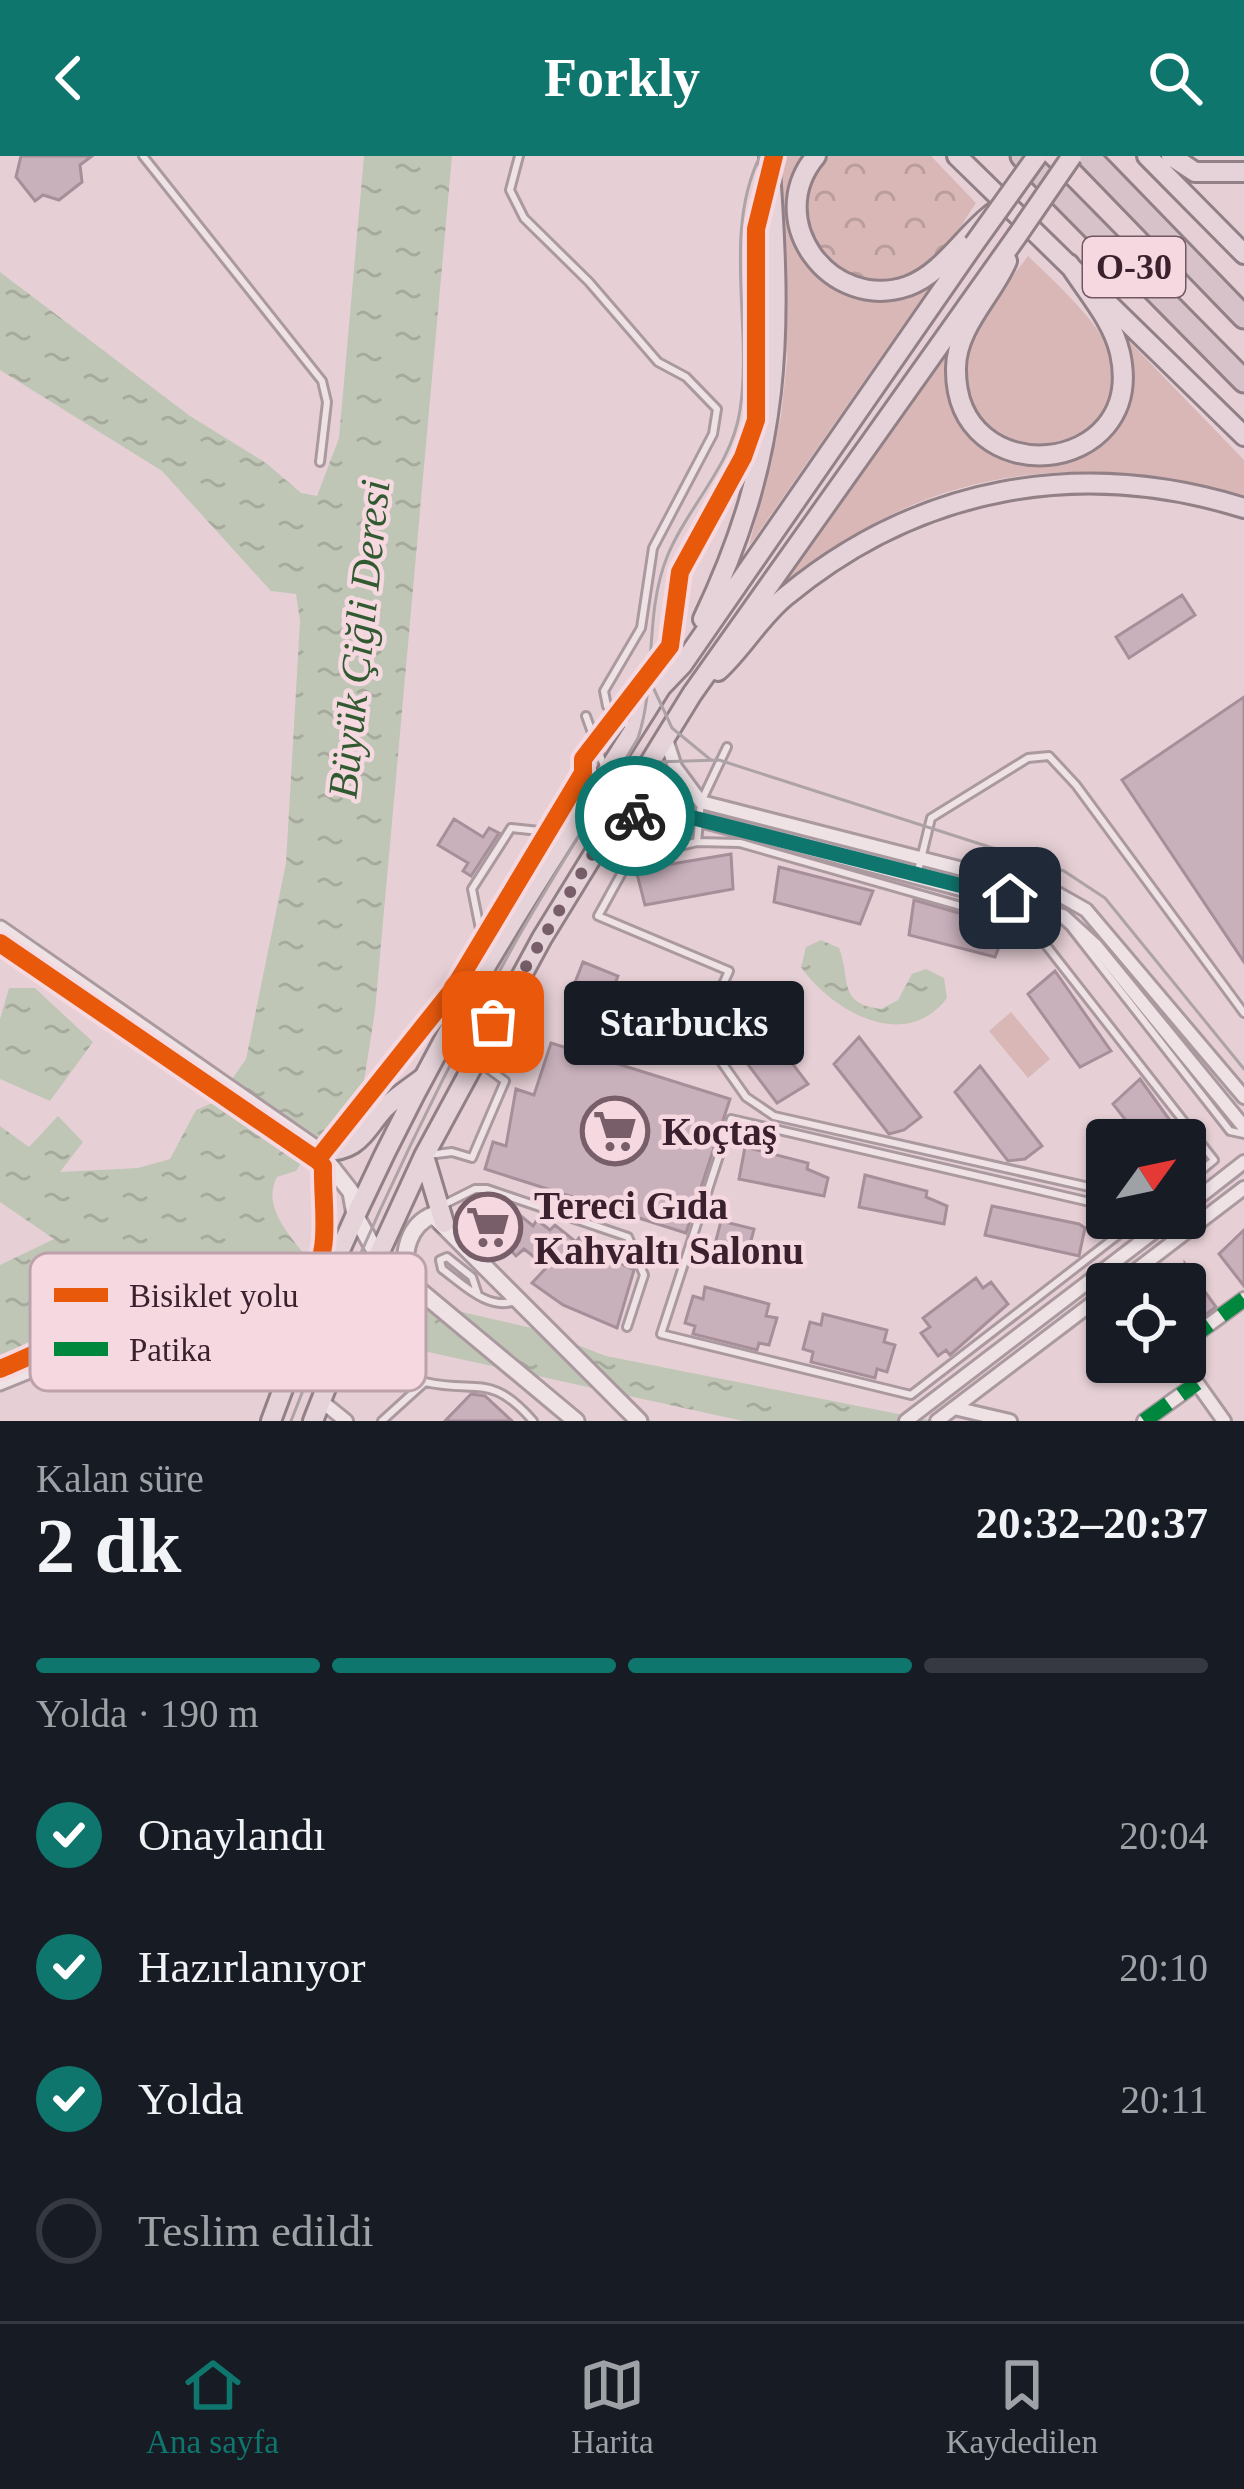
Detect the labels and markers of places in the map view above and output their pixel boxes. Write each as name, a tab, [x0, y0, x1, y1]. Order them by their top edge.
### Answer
pin	[959, 847, 1061, 949]
pin	[442, 971, 544, 1073]
callout: Starbucks	[565, 980, 805, 1064]
supermarket icon: Koçtaş	[580, 1096, 650, 1166]
place label: Koçtaş	[662, 1110, 777, 1154]
place label: Tereci Gıda Kahvaltı Salonu	[534, 1184, 804, 1272]
supermarket icon: Tereci Gıda Kahvaltı Salonu	[453, 1192, 523, 1262]

